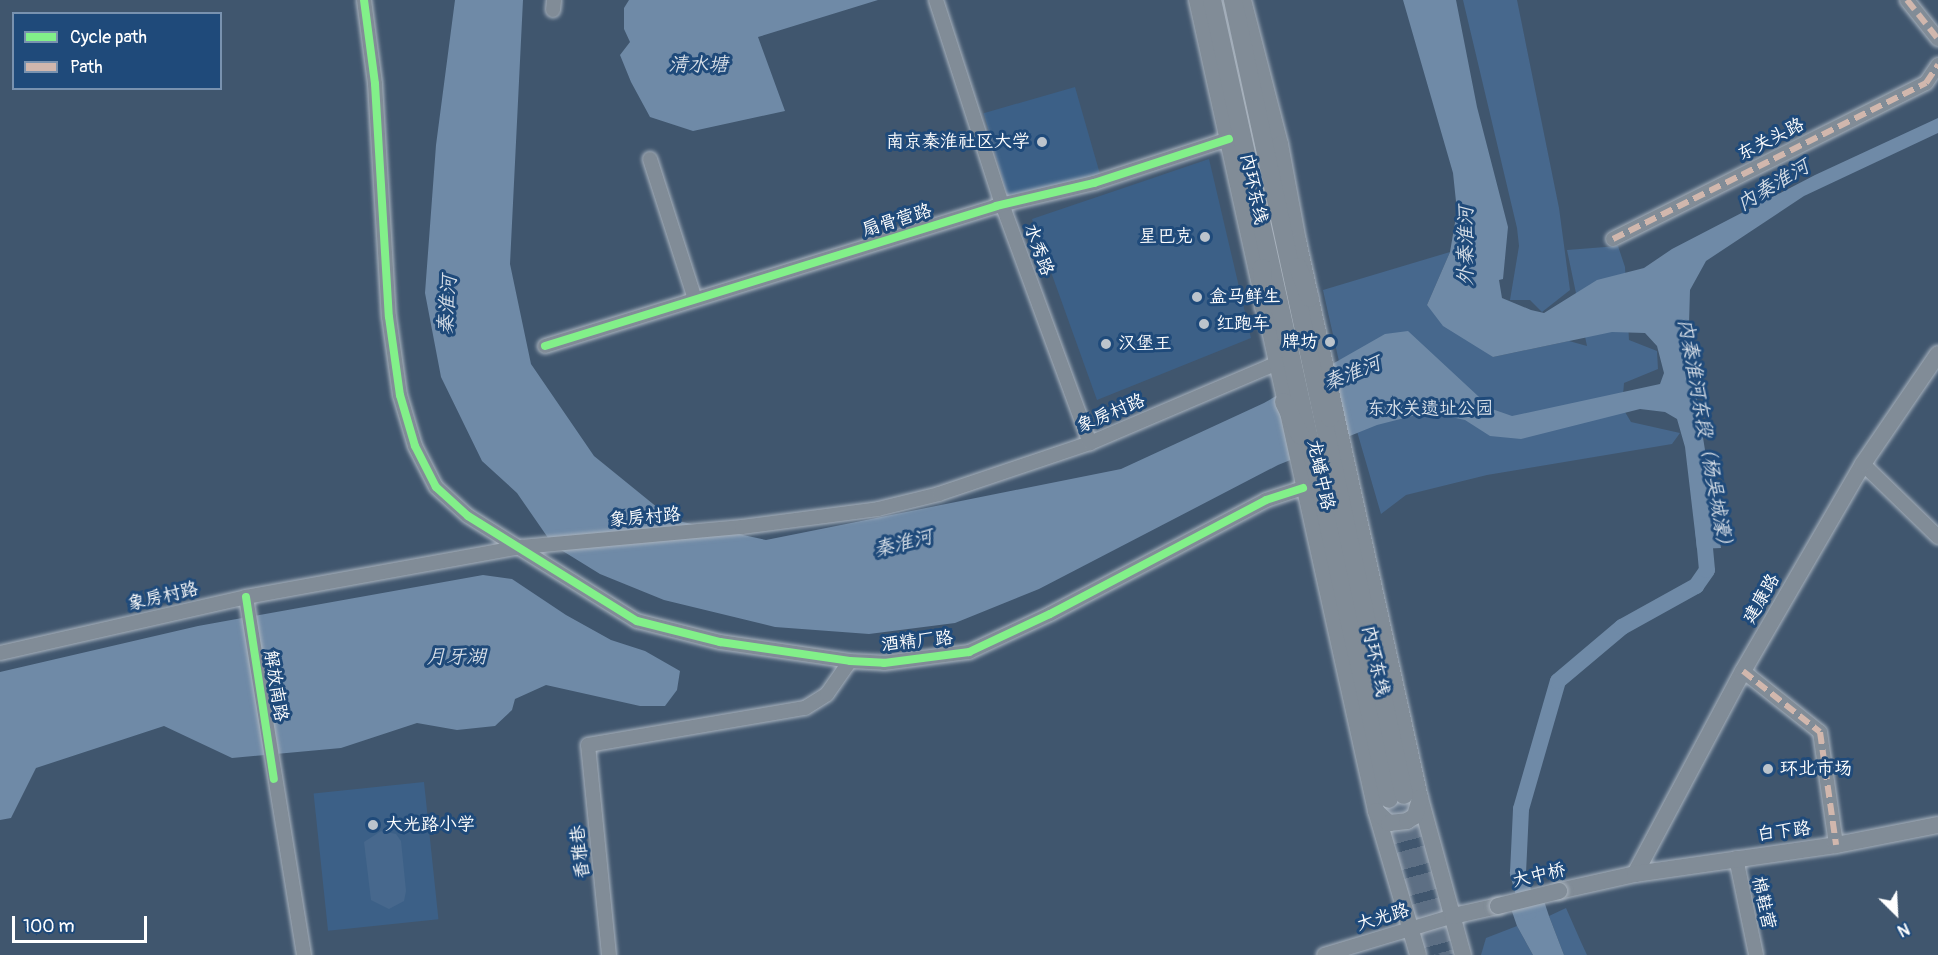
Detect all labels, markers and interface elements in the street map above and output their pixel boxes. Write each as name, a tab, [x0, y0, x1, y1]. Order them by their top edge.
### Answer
legend	[12, 12, 222, 90]
text: Cycle path	[70, 26, 147, 49]
water label: 清水塘	[668, 52, 728, 76]
text: Path	[70, 56, 103, 79]
street label: 东关头路	[1734, 114, 1808, 166]
place label: 南京秦淮社区大学	[886, 131, 1030, 153]
marker: 南京秦淮社区大学	[1035, 135, 1049, 149]
street label: 内环东线	[1235, 152, 1271, 226]
water label: 内秦淮河	[1733, 154, 1813, 216]
street label: 扇骨营路	[859, 200, 935, 242]
water label: 外秦淮河	[1453, 206, 1477, 286]
street label: 水秀路	[1019, 221, 1057, 279]
place label: 星巴克	[1139, 226, 1193, 248]
marker: 星巴克	[1198, 230, 1212, 244]
water label: 秦淮河	[433, 274, 461, 336]
place label: 盒马鲜生	[1209, 286, 1281, 308]
marker: 盒马鲜生	[1190, 290, 1204, 304]
place label: 红跑车	[1216, 313, 1270, 335]
marker: 红跑车	[1197, 317, 1211, 331]
water label: 内秦淮河东段（杨吴城濠）	[1673, 317, 1739, 557]
place label: 牌坊	[1282, 331, 1318, 353]
place label: 汉堡王	[1118, 333, 1172, 355]
marker: 牌坊	[1323, 335, 1337, 349]
marker: 汉堡王	[1099, 337, 1113, 351]
water label: 秦淮河	[1320, 351, 1384, 395]
street label: 象房村路	[1074, 390, 1148, 438]
park label: 东水关遗址公园	[1367, 398, 1493, 420]
street label: 龙蟠中路	[1302, 438, 1338, 512]
street label: 象房村路	[608, 504, 682, 532]
water label: 秦淮河	[871, 524, 935, 562]
street label: 建康路	[1739, 570, 1785, 628]
street label: 象房村路	[125, 578, 201, 616]
street label: 内环东线	[1357, 624, 1393, 698]
street label: 酒精厂路	[880, 627, 954, 657]
water label: 月牙湖	[426, 644, 486, 668]
street label: 解放南路	[259, 649, 291, 723]
place label: 环北市场	[1780, 758, 1852, 780]
marker: 环北市场	[1761, 762, 1775, 776]
place label: 大光路小学	[385, 814, 475, 836]
marker: 大光路小学	[366, 818, 380, 832]
street label: 白下路	[1756, 818, 1812, 846]
street label: 香雅巷	[567, 824, 595, 880]
street label: 大中桥	[1510, 859, 1568, 893]
street label: 棉鞋营	[1747, 874, 1779, 932]
north arrow	[1866, 883, 1926, 943]
street label: 大光路	[1354, 900, 1412, 936]
scale bar	[15, 904, 150, 942]
text: 100 m	[23, 915, 75, 938]
text: N	[1894, 918, 1912, 941]

